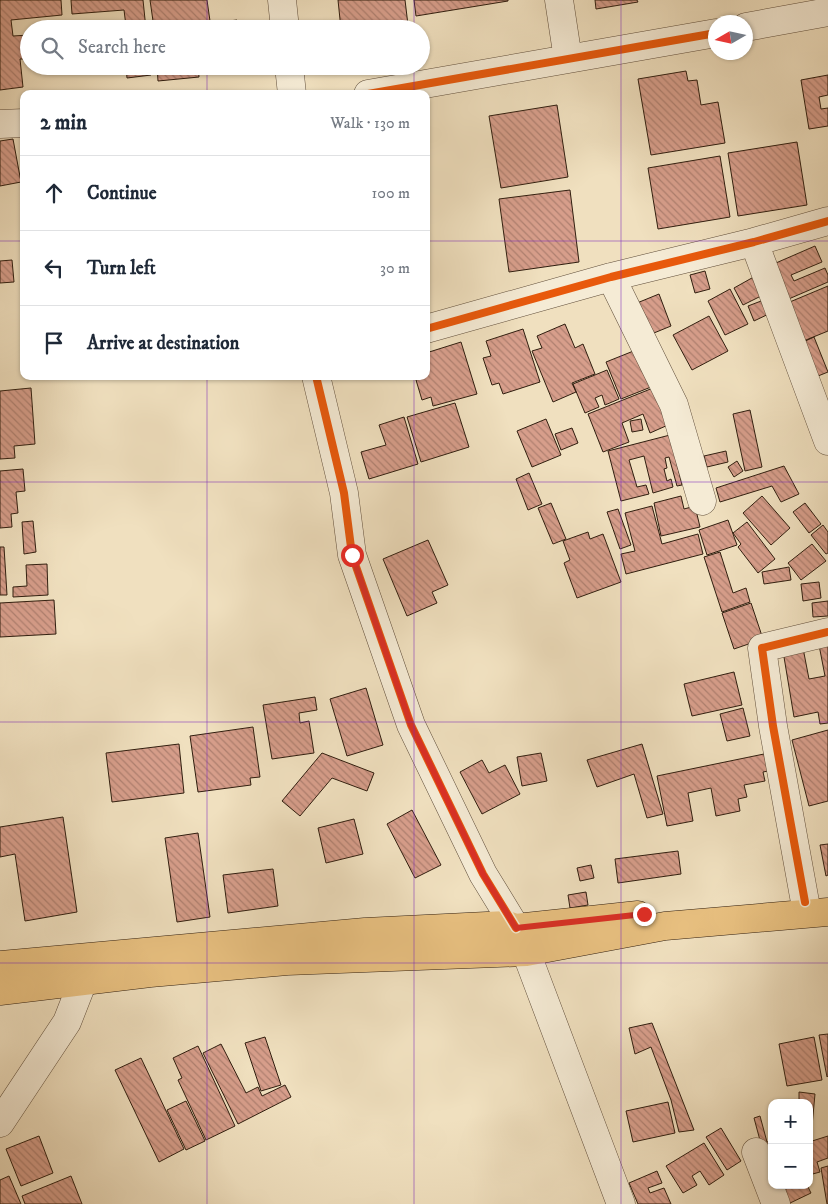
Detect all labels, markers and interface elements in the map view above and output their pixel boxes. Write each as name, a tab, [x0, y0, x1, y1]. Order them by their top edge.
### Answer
north arrow	[708, 15, 753, 60]
search box	[20, 20, 430, 75]
icon: search	[38, 34, 66, 62]
text: Search here	[78, 36, 166, 59]
text: 2 min	[40, 110, 87, 136]
text: Walk · 130 m	[330, 113, 410, 133]
icon: ahead	[40, 179, 68, 207]
text: Continue	[87, 182, 157, 205]
text: 100 m	[372, 183, 410, 203]
icon: left	[40, 254, 68, 282]
text: Turn left	[87, 257, 156, 280]
text: 30 m	[380, 258, 410, 278]
icon: arrive	[40, 329, 68, 357]
text: Arrive at destination	[87, 332, 239, 355]
route start	[341, 544, 364, 567]
route end	[633, 903, 656, 926]
map controls	[768, 1099, 813, 1189]
button: +	[768, 1099, 813, 1144]
button: −	[768, 1144, 813, 1189]

